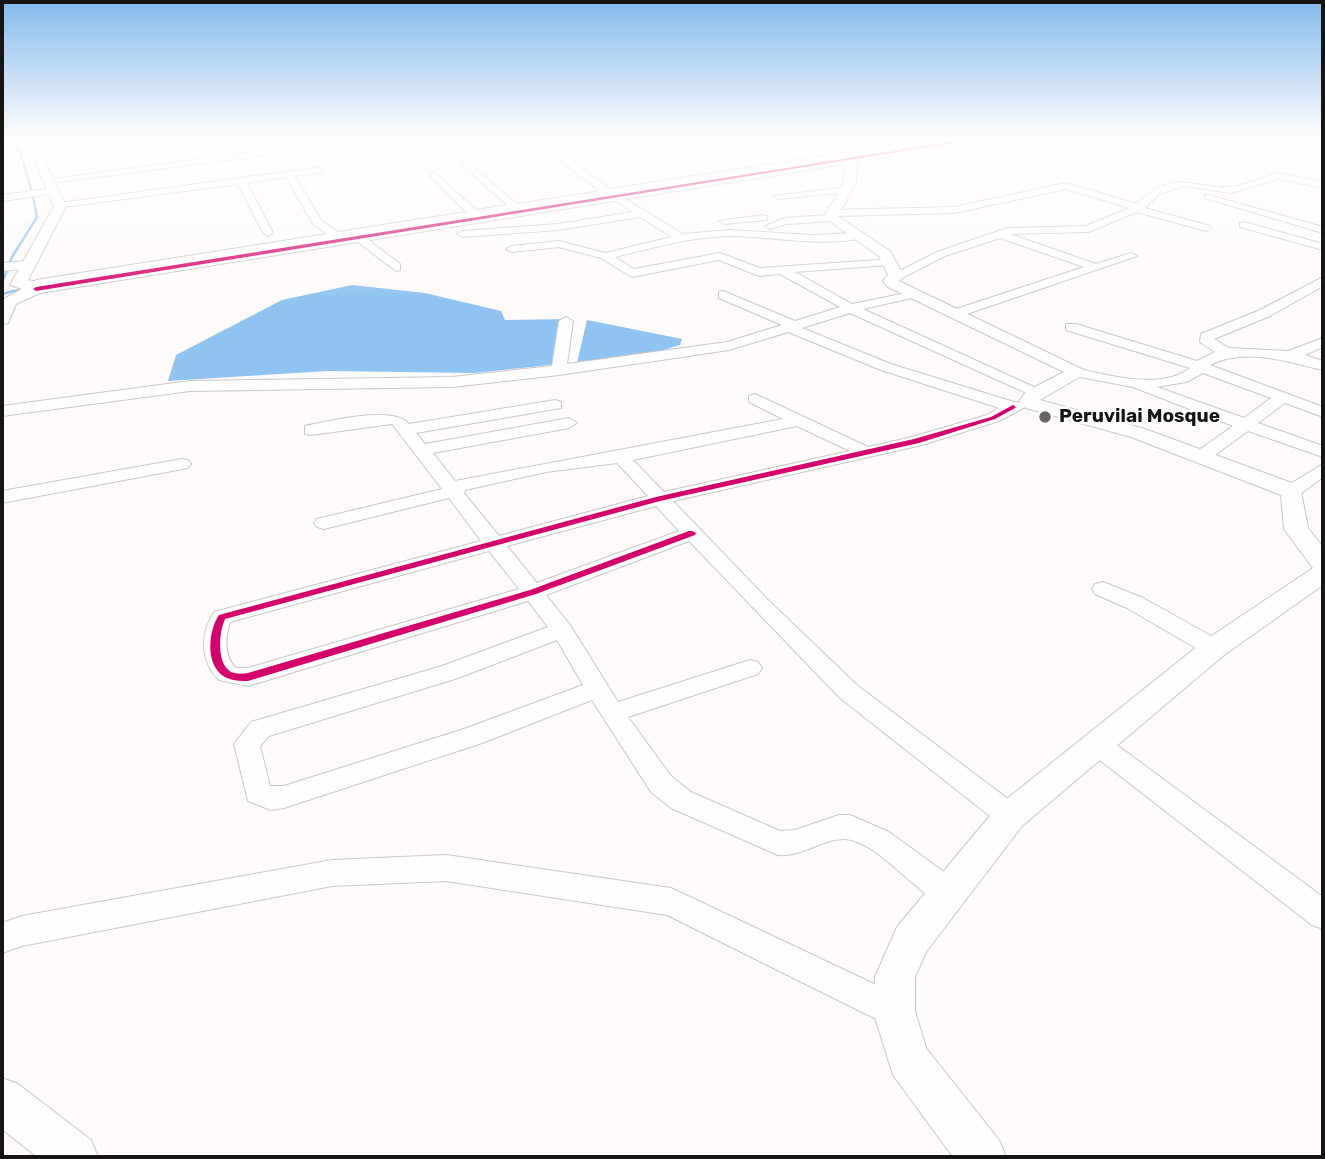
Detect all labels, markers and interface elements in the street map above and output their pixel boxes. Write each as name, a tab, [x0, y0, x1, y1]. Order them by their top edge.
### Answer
place label: Peruvilai Mosque	[1059, 406, 1220, 428]
marker: Peruvilai Mosque	[1037, 409, 1053, 425]

